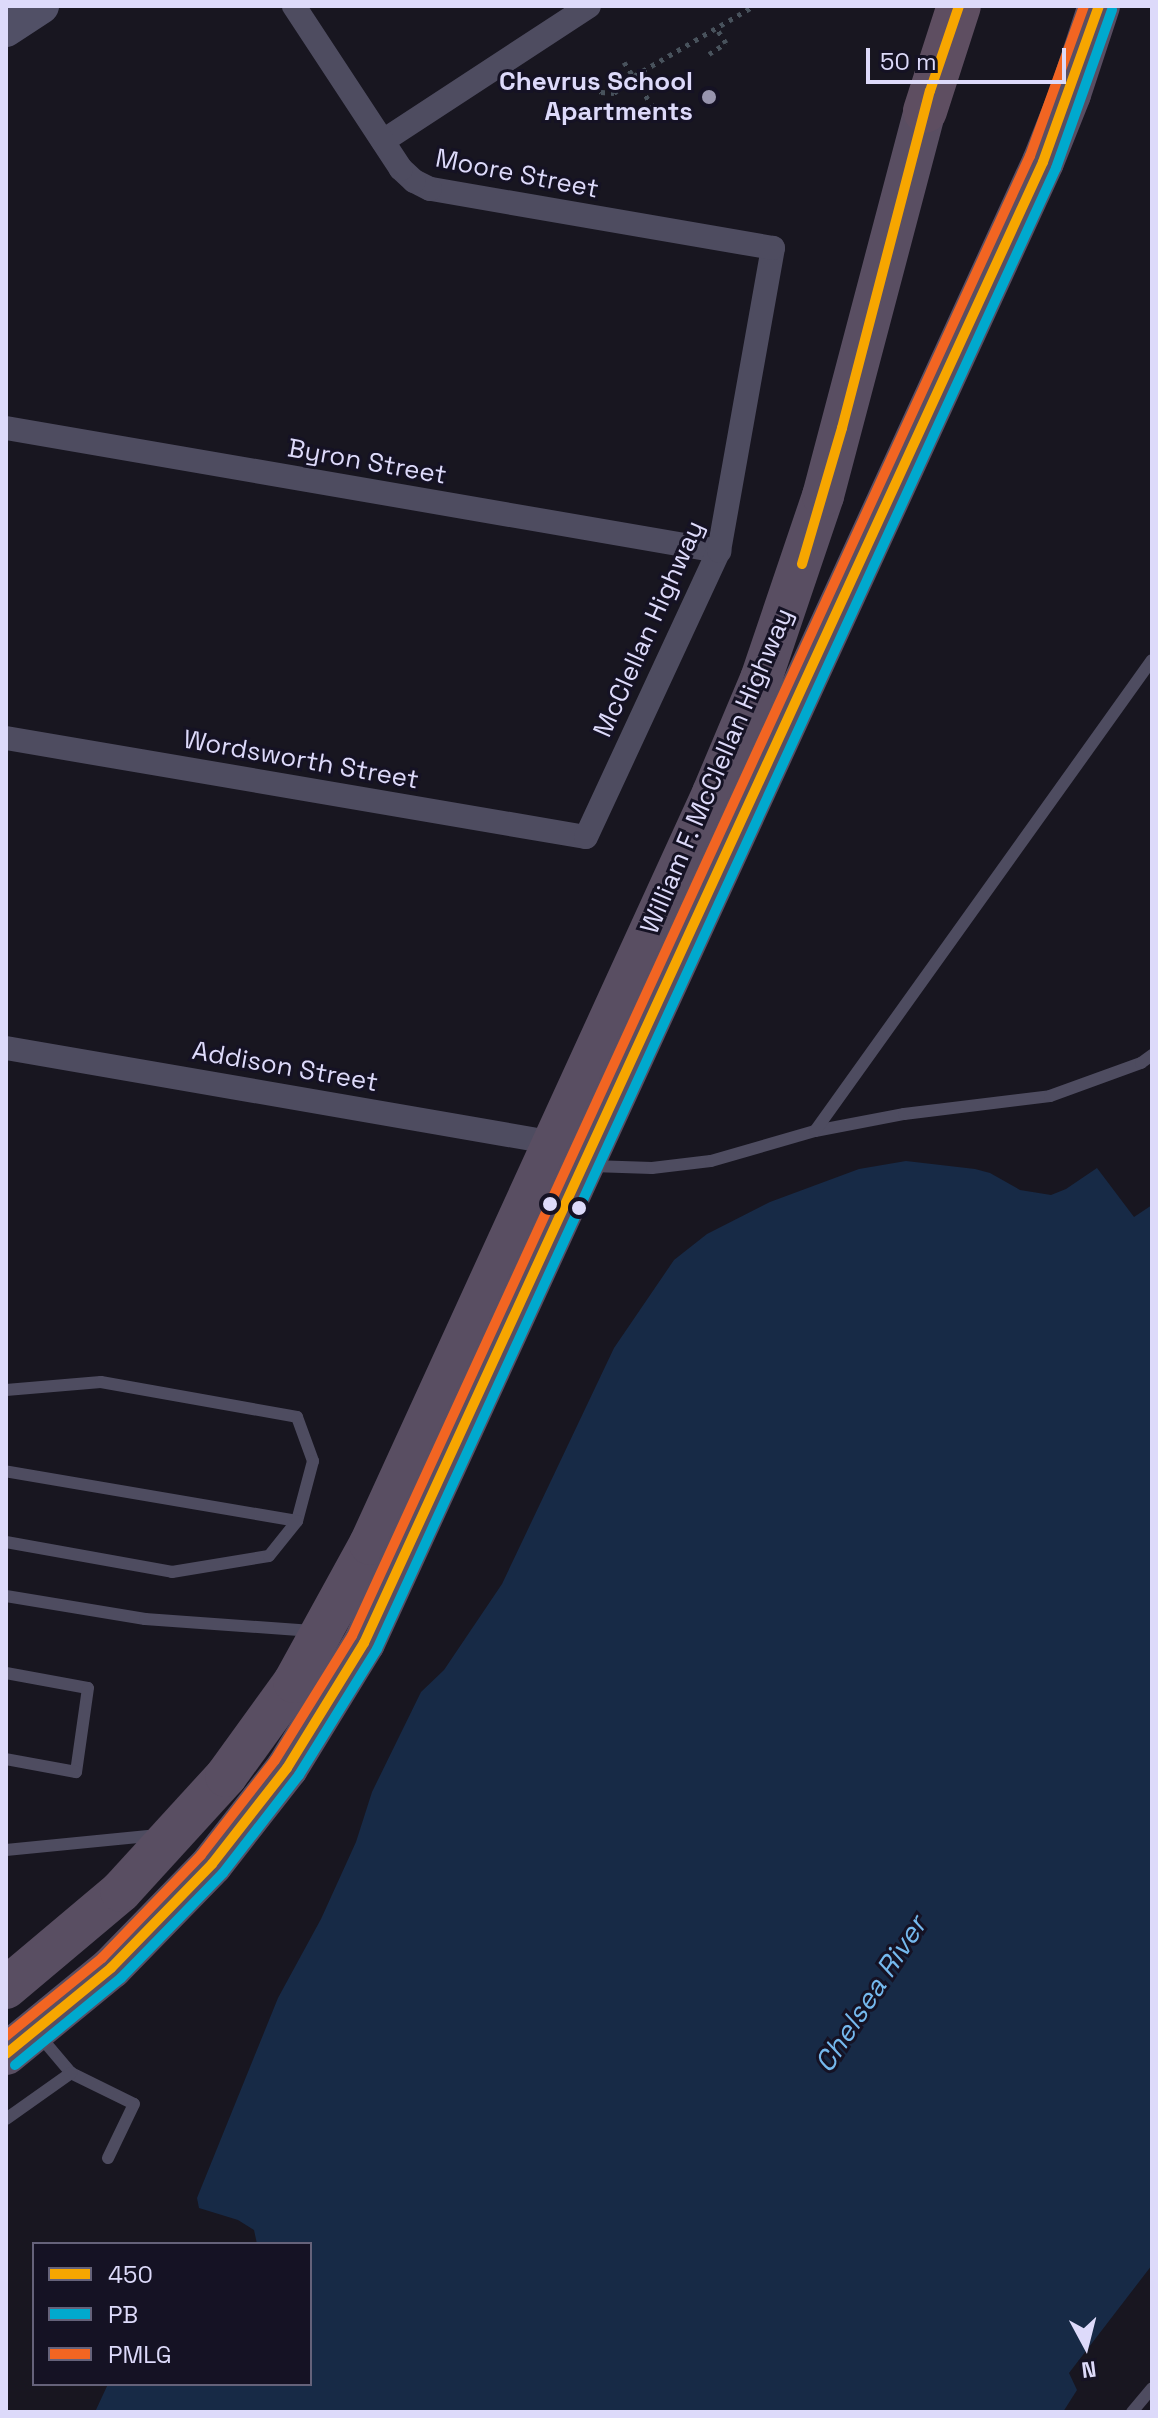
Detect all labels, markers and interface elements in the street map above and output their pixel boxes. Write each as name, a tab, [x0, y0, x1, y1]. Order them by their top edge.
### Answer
scale bar	[870, 32, 1070, 82]
text: 50 m	[880, 46, 937, 77]
place label: Chevrus School Apartments	[499, 66, 693, 128]
marker: Chevrus School Apartments	[700, 88, 718, 106]
street label: Moore Street	[433, 143, 601, 205]
street label: Byron Street	[285, 433, 449, 491]
street label: McClellan Highway	[587, 516, 711, 742]
street label: William F. McClellan Highway	[634, 603, 800, 939]
street label: Wordsworth Street	[181, 724, 421, 796]
street label: Addison Street	[190, 1035, 380, 1099]
unlabelled marker	[542, 1196, 558, 1212]
unlabelled marker	[571, 1200, 587, 1216]
water label: Chelsea River	[807, 1910, 933, 2078]
legend	[32, 2242, 312, 2386]
text: 450	[108, 2259, 153, 2290]
text: PB	[108, 2299, 138, 2330]
north arrow	[1046, 2306, 1126, 2386]
text: PMLG	[108, 2339, 172, 2370]
text: N	[1080, 2355, 1098, 2385]

